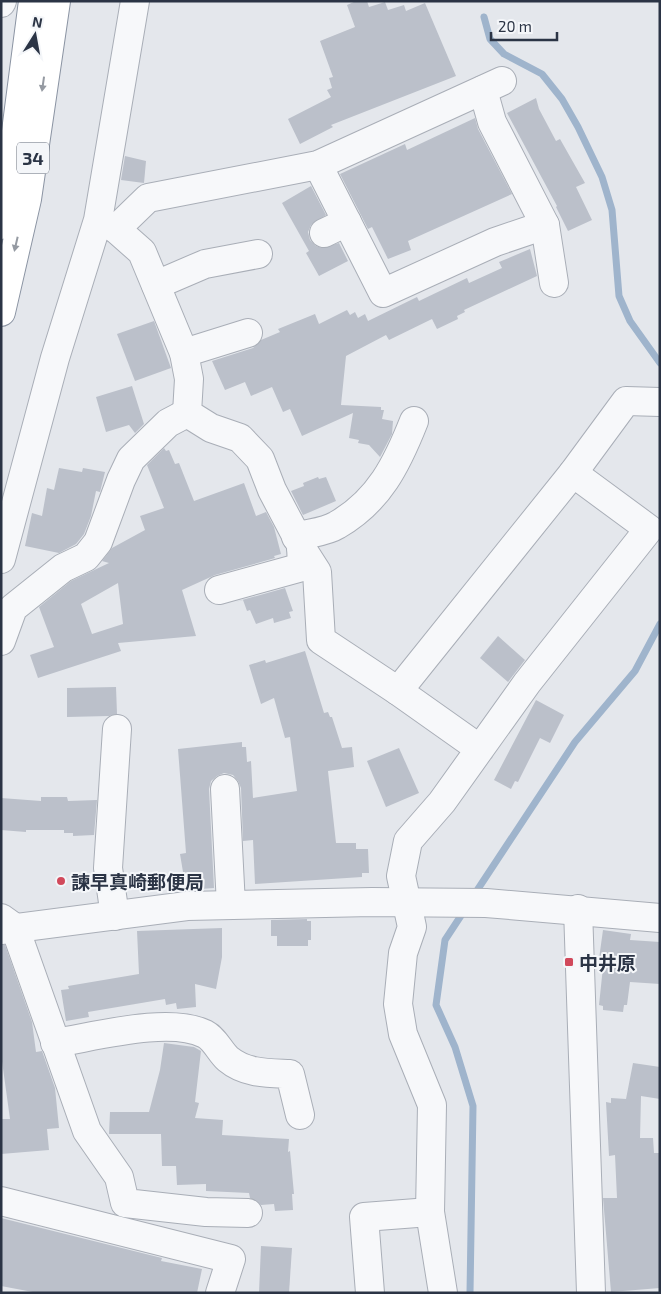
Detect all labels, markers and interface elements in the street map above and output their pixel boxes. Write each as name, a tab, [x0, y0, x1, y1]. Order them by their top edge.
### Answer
north arrow	[10, 10, 60, 60]
scale bar	[491, 10, 557, 42]
text: N	[31, 12, 44, 31]
text: 20 m	[498, 17, 532, 35]
one-way arrow	[39, 76, 47, 92]
road number: 34	[17, 142, 49, 174]
one-way arrow	[12, 237, 20, 253]
place label: 諫早真崎郵便局	[71, 870, 204, 893]
marker: 諫早真崎郵便局	[55, 875, 67, 887]
place label: 中井原	[579, 951, 636, 974]
marker: 中井原	[563, 956, 575, 968]

